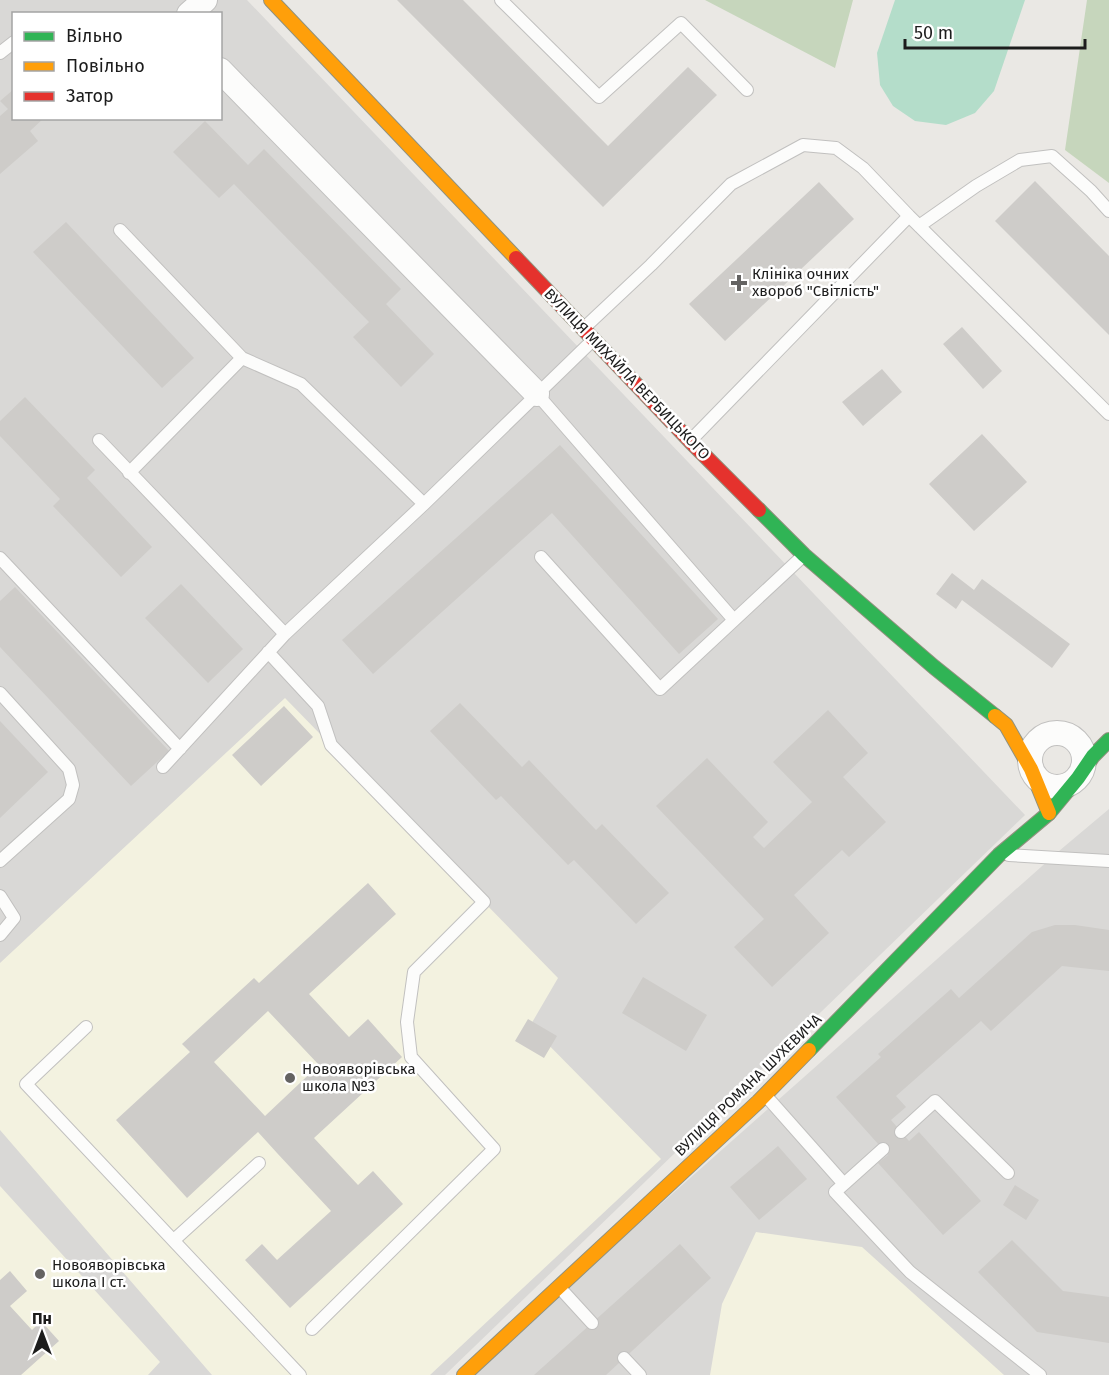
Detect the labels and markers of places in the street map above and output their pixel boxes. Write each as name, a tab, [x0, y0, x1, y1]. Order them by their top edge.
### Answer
place label: Клініка очних хвороб "Світлість"	[752, 265, 879, 300]
marker: Клініка очних хвороб "Світлість"	[730, 274, 748, 292]
place label: Новояворівська школа №3	[302, 1060, 416, 1095]
marker: Новояворівська школа №3	[283, 1071, 297, 1085]
place label: Новояворівська школа І ст.	[52, 1256, 166, 1291]
marker: Новояворівська школа І ст.	[33, 1267, 47, 1281]

